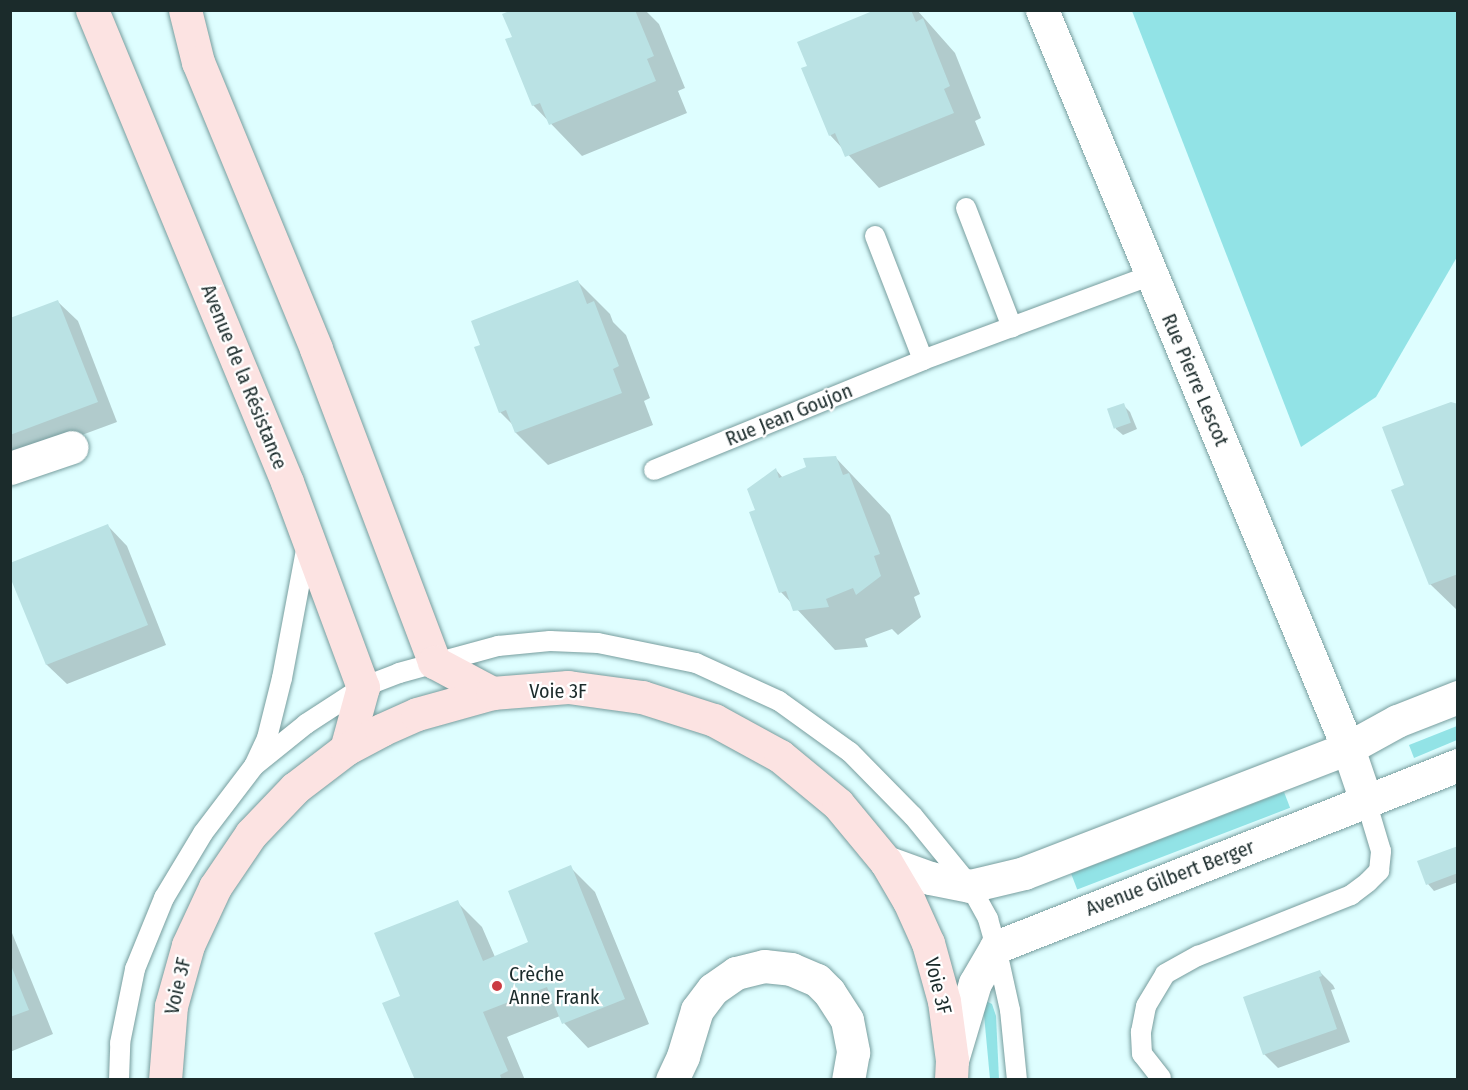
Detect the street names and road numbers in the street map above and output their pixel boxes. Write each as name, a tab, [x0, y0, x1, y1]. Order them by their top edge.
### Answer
street label: Avenue de la Résistance	[196, 281, 292, 473]
street label: Rue Pierre Lescot	[1156, 310, 1234, 450]
street label: Rue Jean Goujon	[722, 379, 856, 451]
street label: Voie 3F	[529, 679, 587, 703]
street label: Avenue Gilbert Berger	[1082, 835, 1258, 921]
street label: Voie 3F	[160, 955, 196, 1017]
street label: Voie 3F	[919, 955, 957, 1017]

